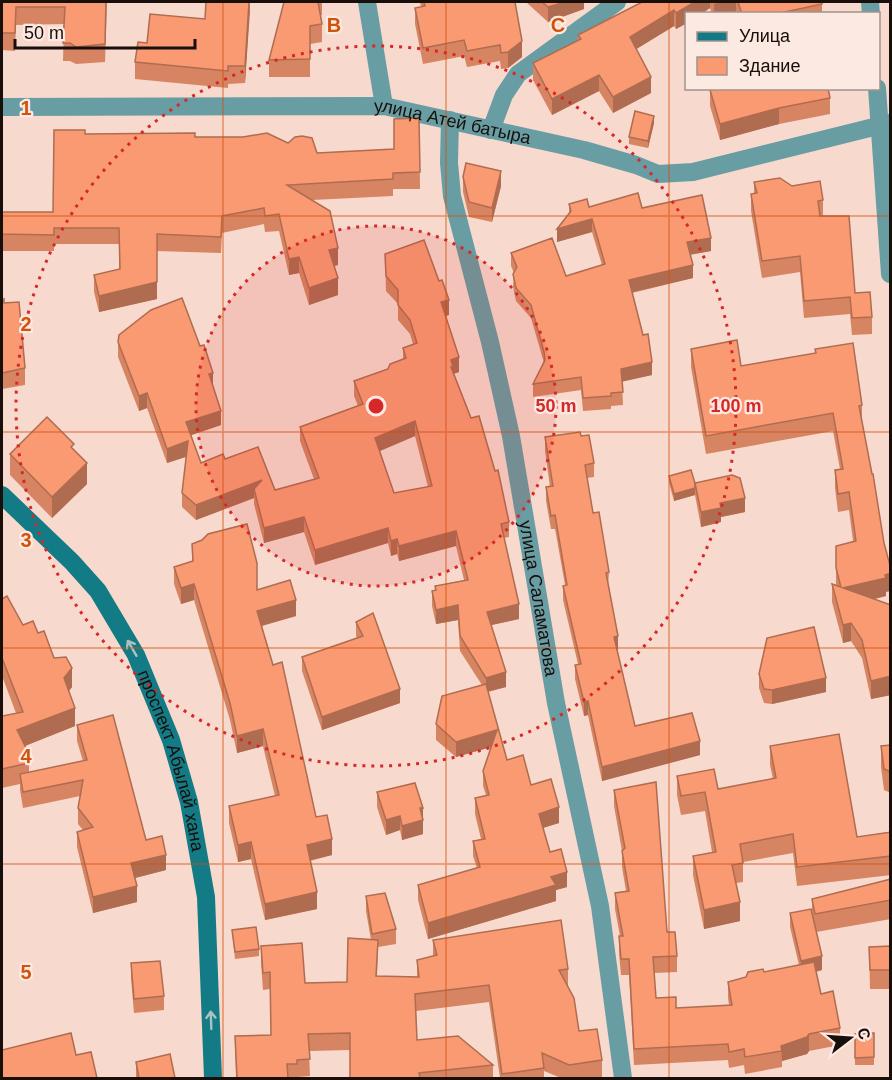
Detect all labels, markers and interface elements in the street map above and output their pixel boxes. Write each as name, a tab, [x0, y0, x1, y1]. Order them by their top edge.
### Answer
scale bar	[15, 12, 195, 50]
legend	[685, 12, 880, 90]
text: B	[327, 14, 341, 36]
text: C	[551, 14, 565, 36]
text: 50 m	[24, 23, 64, 43]
text: Улица	[739, 26, 791, 46]
text: Здание	[739, 56, 800, 76]
street label: улица Атей батыра	[374, 96, 534, 148]
text: 1	[20, 97, 32, 119]
text: 2	[20, 313, 32, 335]
centre of rings	[366, 396, 386, 416]
text: 50 m	[535, 396, 577, 416]
text: 100 m	[710, 396, 762, 416]
street label: улица Саламатова	[515, 519, 561, 679]
text: 3	[20, 529, 32, 551]
one-way arrow	[126, 640, 138, 657]
street label: проспект Абылай хана	[133, 667, 208, 854]
text: 4	[20, 745, 32, 767]
text: 5	[20, 961, 32, 983]
north arrow	[820, 1008, 880, 1068]
one-way arrow	[205, 1011, 216, 1031]
text: С	[854, 1026, 874, 1042]

